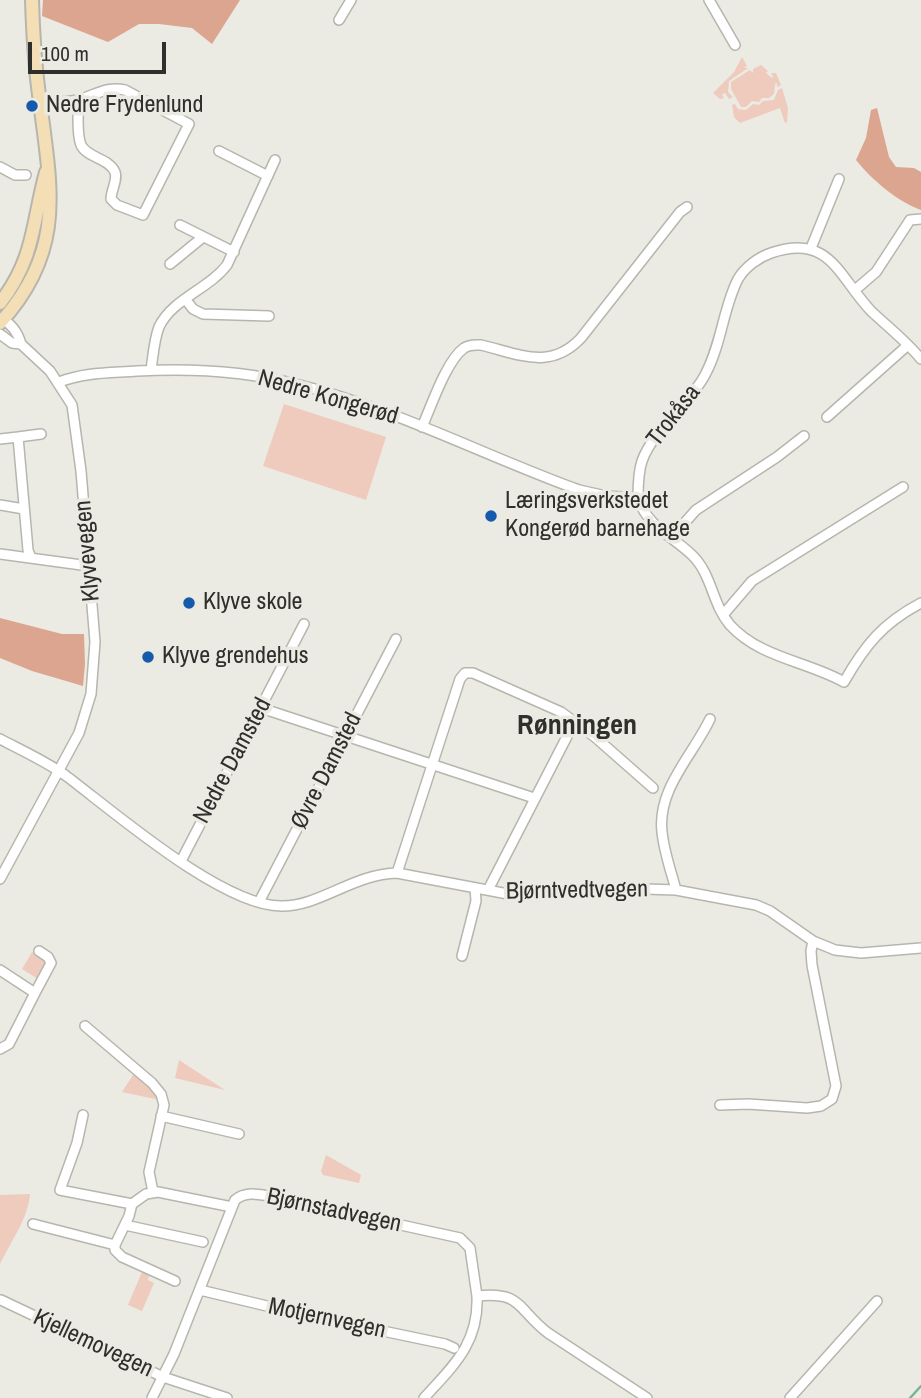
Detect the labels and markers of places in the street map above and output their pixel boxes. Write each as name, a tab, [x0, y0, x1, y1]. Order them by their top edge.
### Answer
place label: Nedre Frydenlund	[46, 92, 204, 120]
marker: Nedre Frydenlund	[24, 98, 40, 114]
place label: Læringsverkstedet Kongerød barnehage	[505, 488, 690, 544]
marker: Læringsverkstedet Kongerød barnehage	[483, 508, 499, 524]
place label: Klyve skole	[203, 589, 303, 617]
marker: Klyve skole	[181, 595, 197, 611]
place label: Klyve grendehus	[162, 643, 309, 671]
marker: Klyve grendehus	[140, 649, 156, 665]

